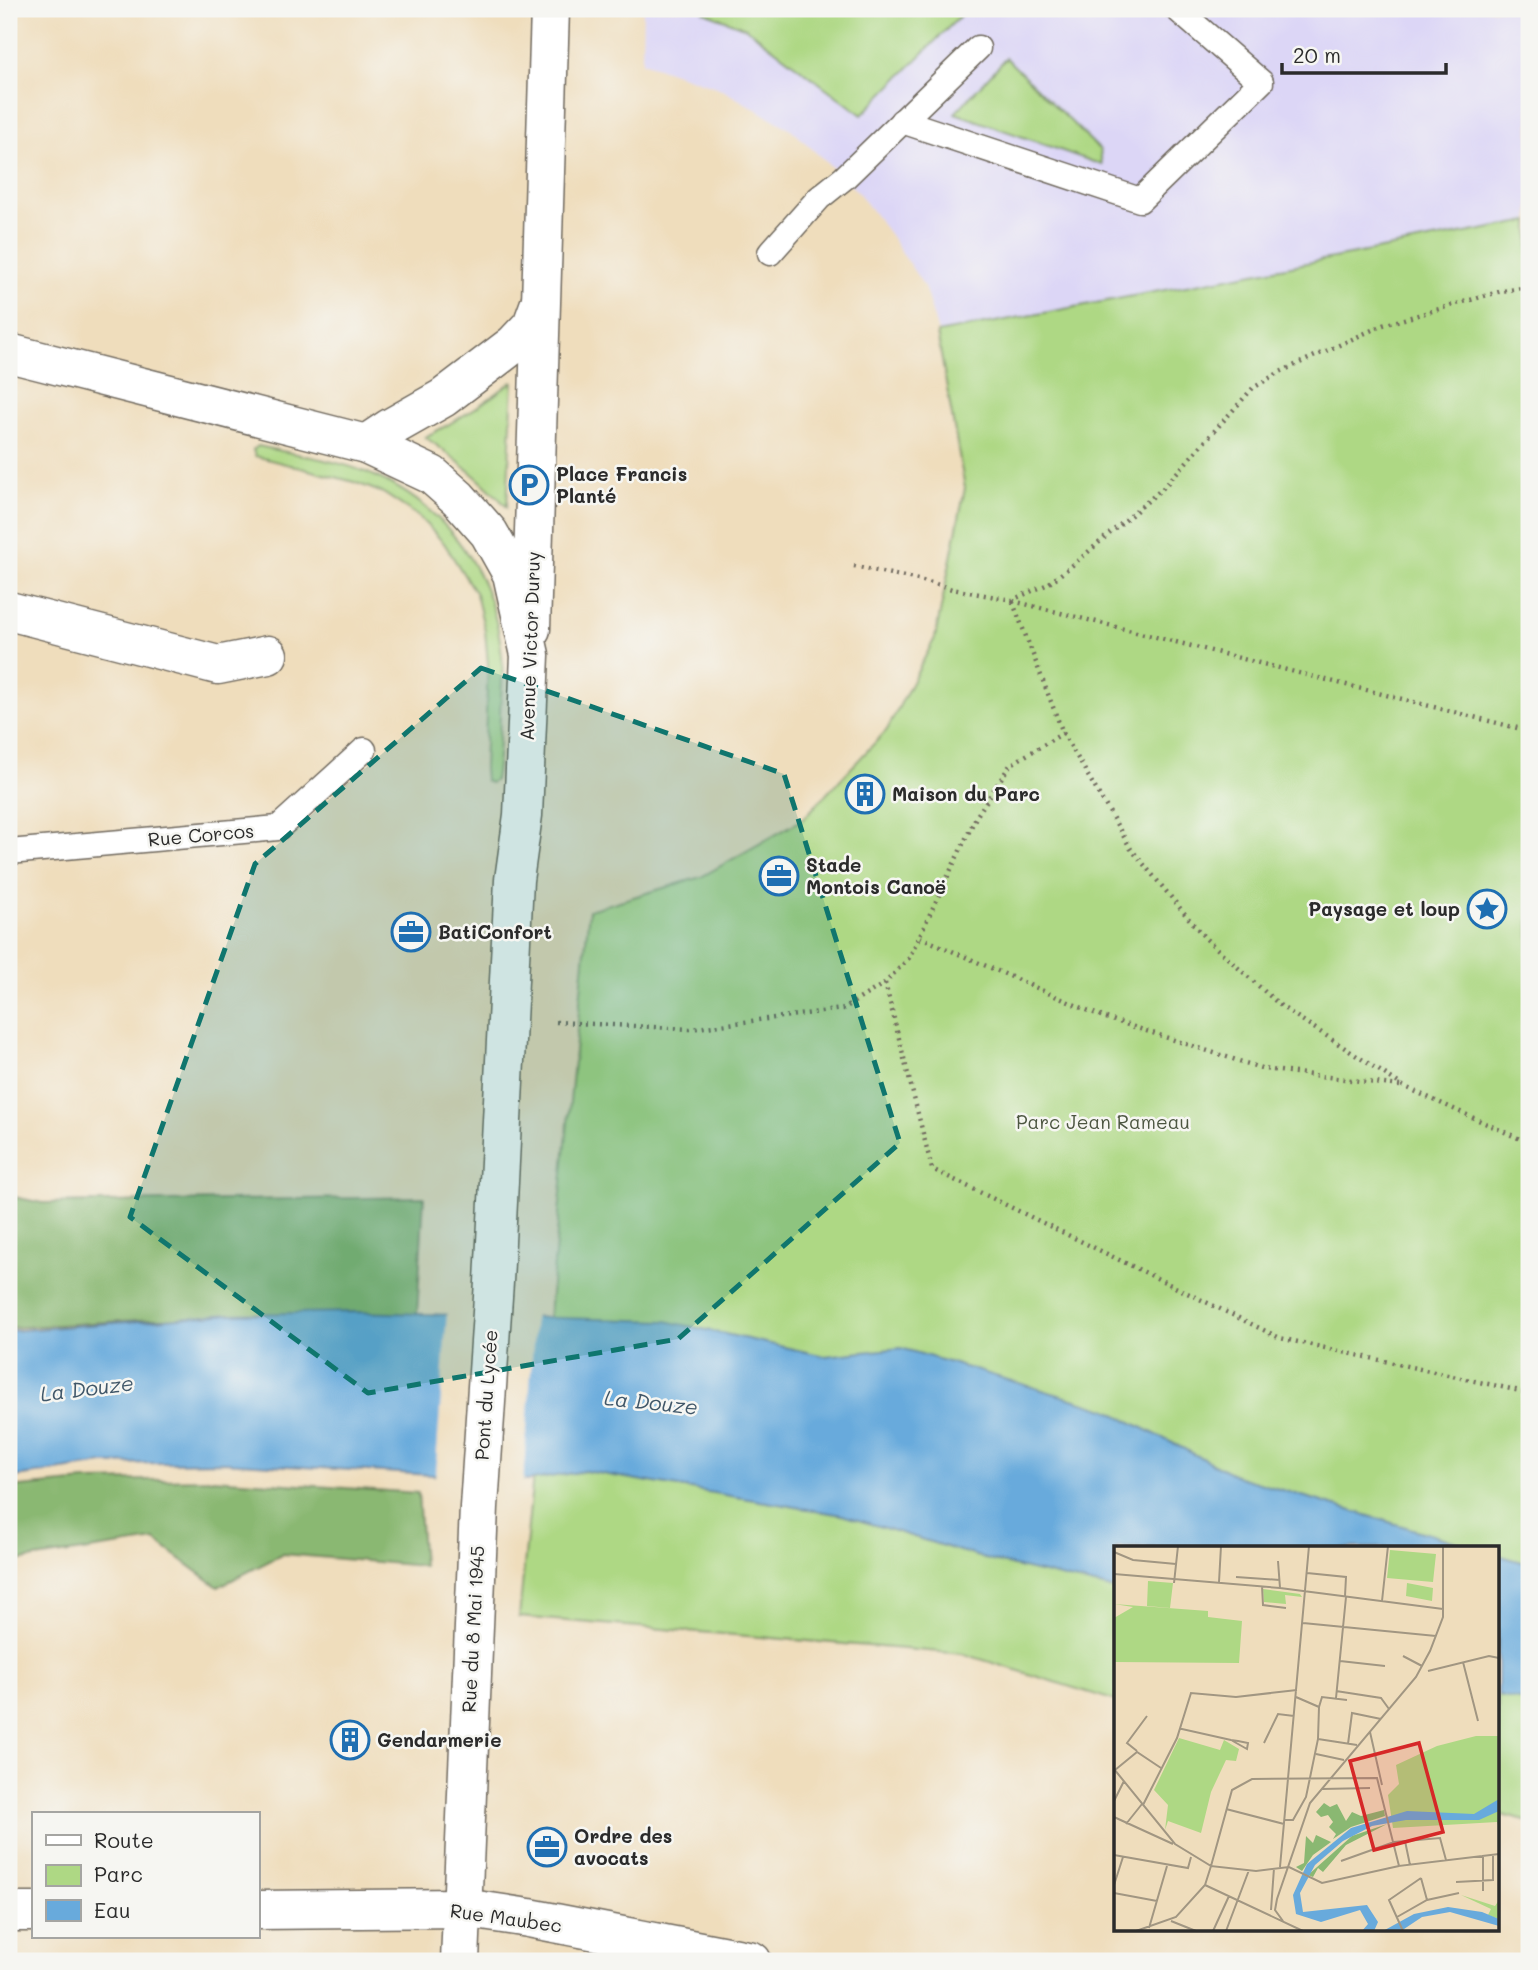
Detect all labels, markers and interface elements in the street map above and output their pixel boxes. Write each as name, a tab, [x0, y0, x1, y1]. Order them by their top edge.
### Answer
scale bar	[1282, 32, 1447, 76]
text: 20 m	[1293, 41, 1341, 68]
place label: Place Francis Planté	[556, 461, 687, 508]
parking icon: Place Francis Planté	[508, 464, 550, 506]
street label: Avenue Victor Duruy	[514, 551, 545, 741]
building icon: Maison du Parc	[844, 773, 886, 815]
place label: Maison du Parc	[892, 781, 1040, 806]
street label: Rue Corcos	[147, 817, 255, 852]
place label: Stade Montois Canoë	[806, 852, 946, 899]
office icon: Stade Montois Canoë	[758, 855, 800, 897]
place icon: Paysage et loup	[1466, 888, 1508, 930]
place label: Paysage et loup	[1308, 896, 1460, 921]
office icon: BatiConfort	[390, 911, 432, 953]
place label: BatiConfort	[438, 919, 552, 944]
park label: Parc Jean Rameau	[1016, 1109, 1190, 1134]
street label: Pont du Lycée	[468, 1329, 503, 1461]
water label: La Douze	[39, 1368, 135, 1407]
water label: La Douze	[603, 1383, 699, 1420]
street label: Rue du 8 Mai 1945	[456, 1545, 489, 1713]
inset map	[1114, 1546, 1500, 1932]
building icon: Gendarmerie	[329, 1719, 371, 1761]
place label: Gendarmerie	[377, 1727, 502, 1752]
legend	[32, 1812, 259, 1938]
place label: Ordre des avocats	[574, 1823, 672, 1870]
text: Route	[94, 1826, 154, 1853]
office icon: Ordre des avocats	[526, 1826, 568, 1868]
text: Parc	[94, 1860, 143, 1887]
text: Eau	[94, 1896, 131, 1923]
street label: Rue Maubec	[448, 1897, 564, 1938]

